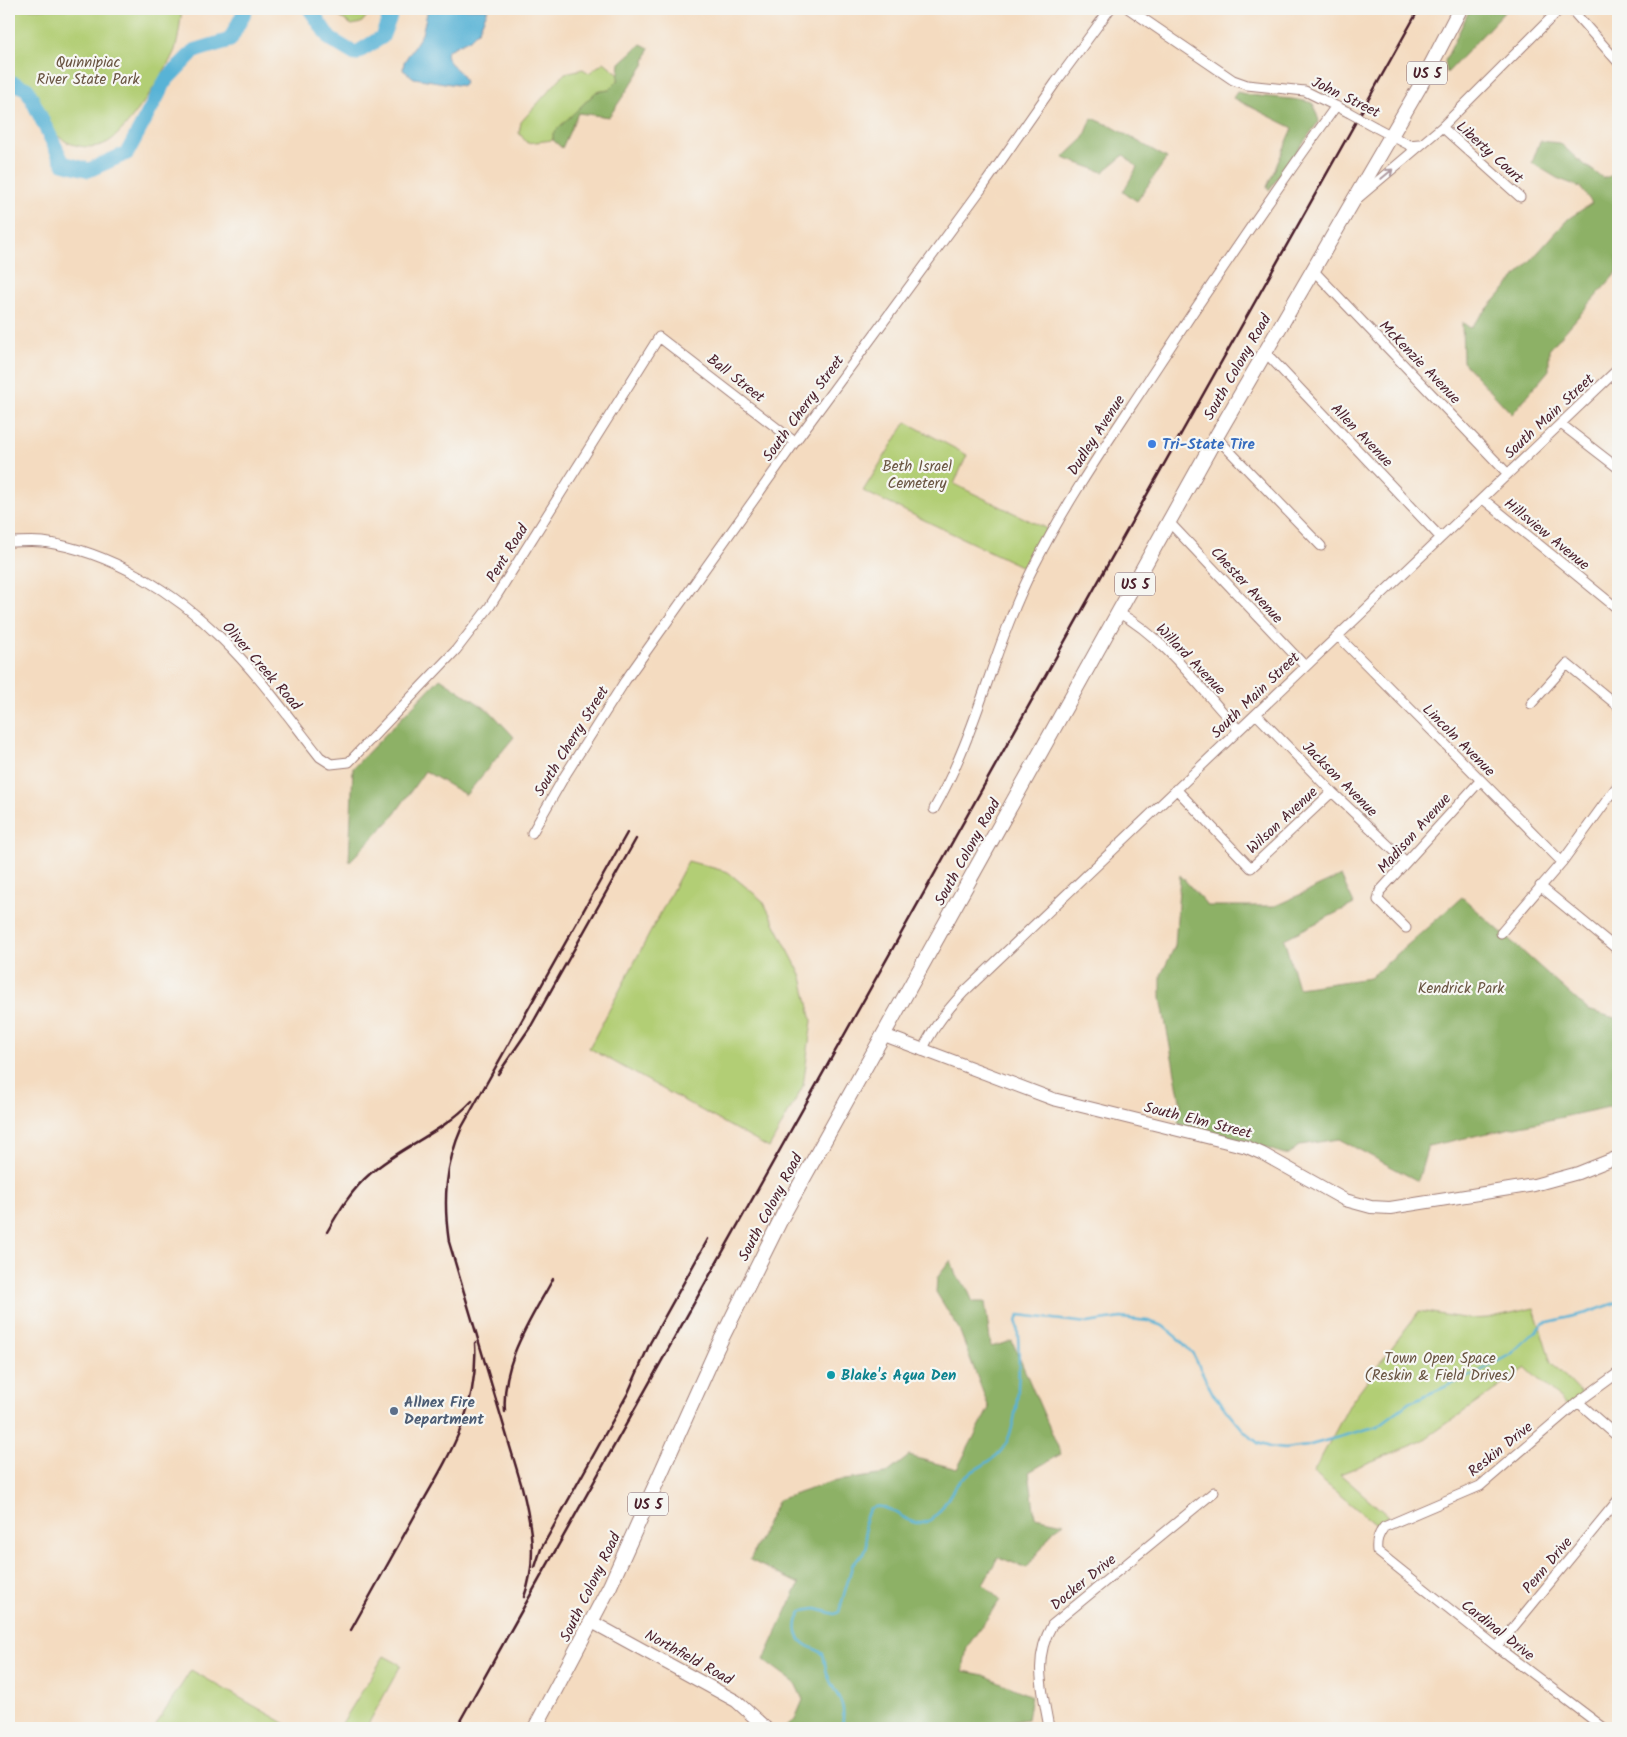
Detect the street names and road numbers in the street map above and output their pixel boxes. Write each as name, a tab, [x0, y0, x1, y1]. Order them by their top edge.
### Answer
road number: US 5	[1407, 62, 1447, 84]
street label: John Street	[1307, 71, 1384, 125]
street label: Liberty Court	[1450, 116, 1529, 190]
street label: South Colony Road	[1198, 309, 1278, 425]
street label: McKenzie Avenue	[1373, 315, 1466, 410]
street label: Ball Street	[701, 348, 770, 409]
street label: South Cherry Street	[757, 350, 851, 467]
street label: South Main Street	[1499, 368, 1601, 465]
street label: Dudley Avenue	[1062, 390, 1132, 481]
street label: Allen Avenue	[1324, 398, 1398, 473]
street label: Hillsview Avenue	[1498, 493, 1595, 577]
street label: Pent Road	[481, 519, 535, 587]
street label: Chester Avenue	[1204, 542, 1289, 630]
road number: US 5	[1115, 572, 1155, 596]
street label: Oliver Creek Road	[216, 617, 307, 717]
street label: Willard Avenue	[1150, 618, 1231, 701]
street label: South Main Street	[1206, 647, 1306, 745]
street label: South Cherry Street	[528, 681, 616, 802]
street label: Lincoln Avenue	[1416, 699, 1501, 783]
street label: Jackson Avenue	[1296, 736, 1383, 823]
street label: Wilson Avenue	[1241, 781, 1324, 860]
street label: Madison Avenue	[1372, 788, 1458, 879]
street label: South Colony Road	[928, 794, 1008, 910]
street label: South Elm Street	[1141, 1096, 1254, 1146]
street label: South Colony Road	[732, 1149, 810, 1266]
street label: Reskin Drive	[1463, 1416, 1539, 1484]
road number: US 5	[628, 1492, 668, 1516]
street label: South Colony Road	[554, 1528, 628, 1646]
street label: Penn Drive	[1517, 1532, 1579, 1599]
street label: Docker Drive	[1045, 1548, 1122, 1617]
street label: Cardinal Drive	[1455, 1594, 1540, 1667]
street label: Northfield Road	[640, 1624, 737, 1692]

